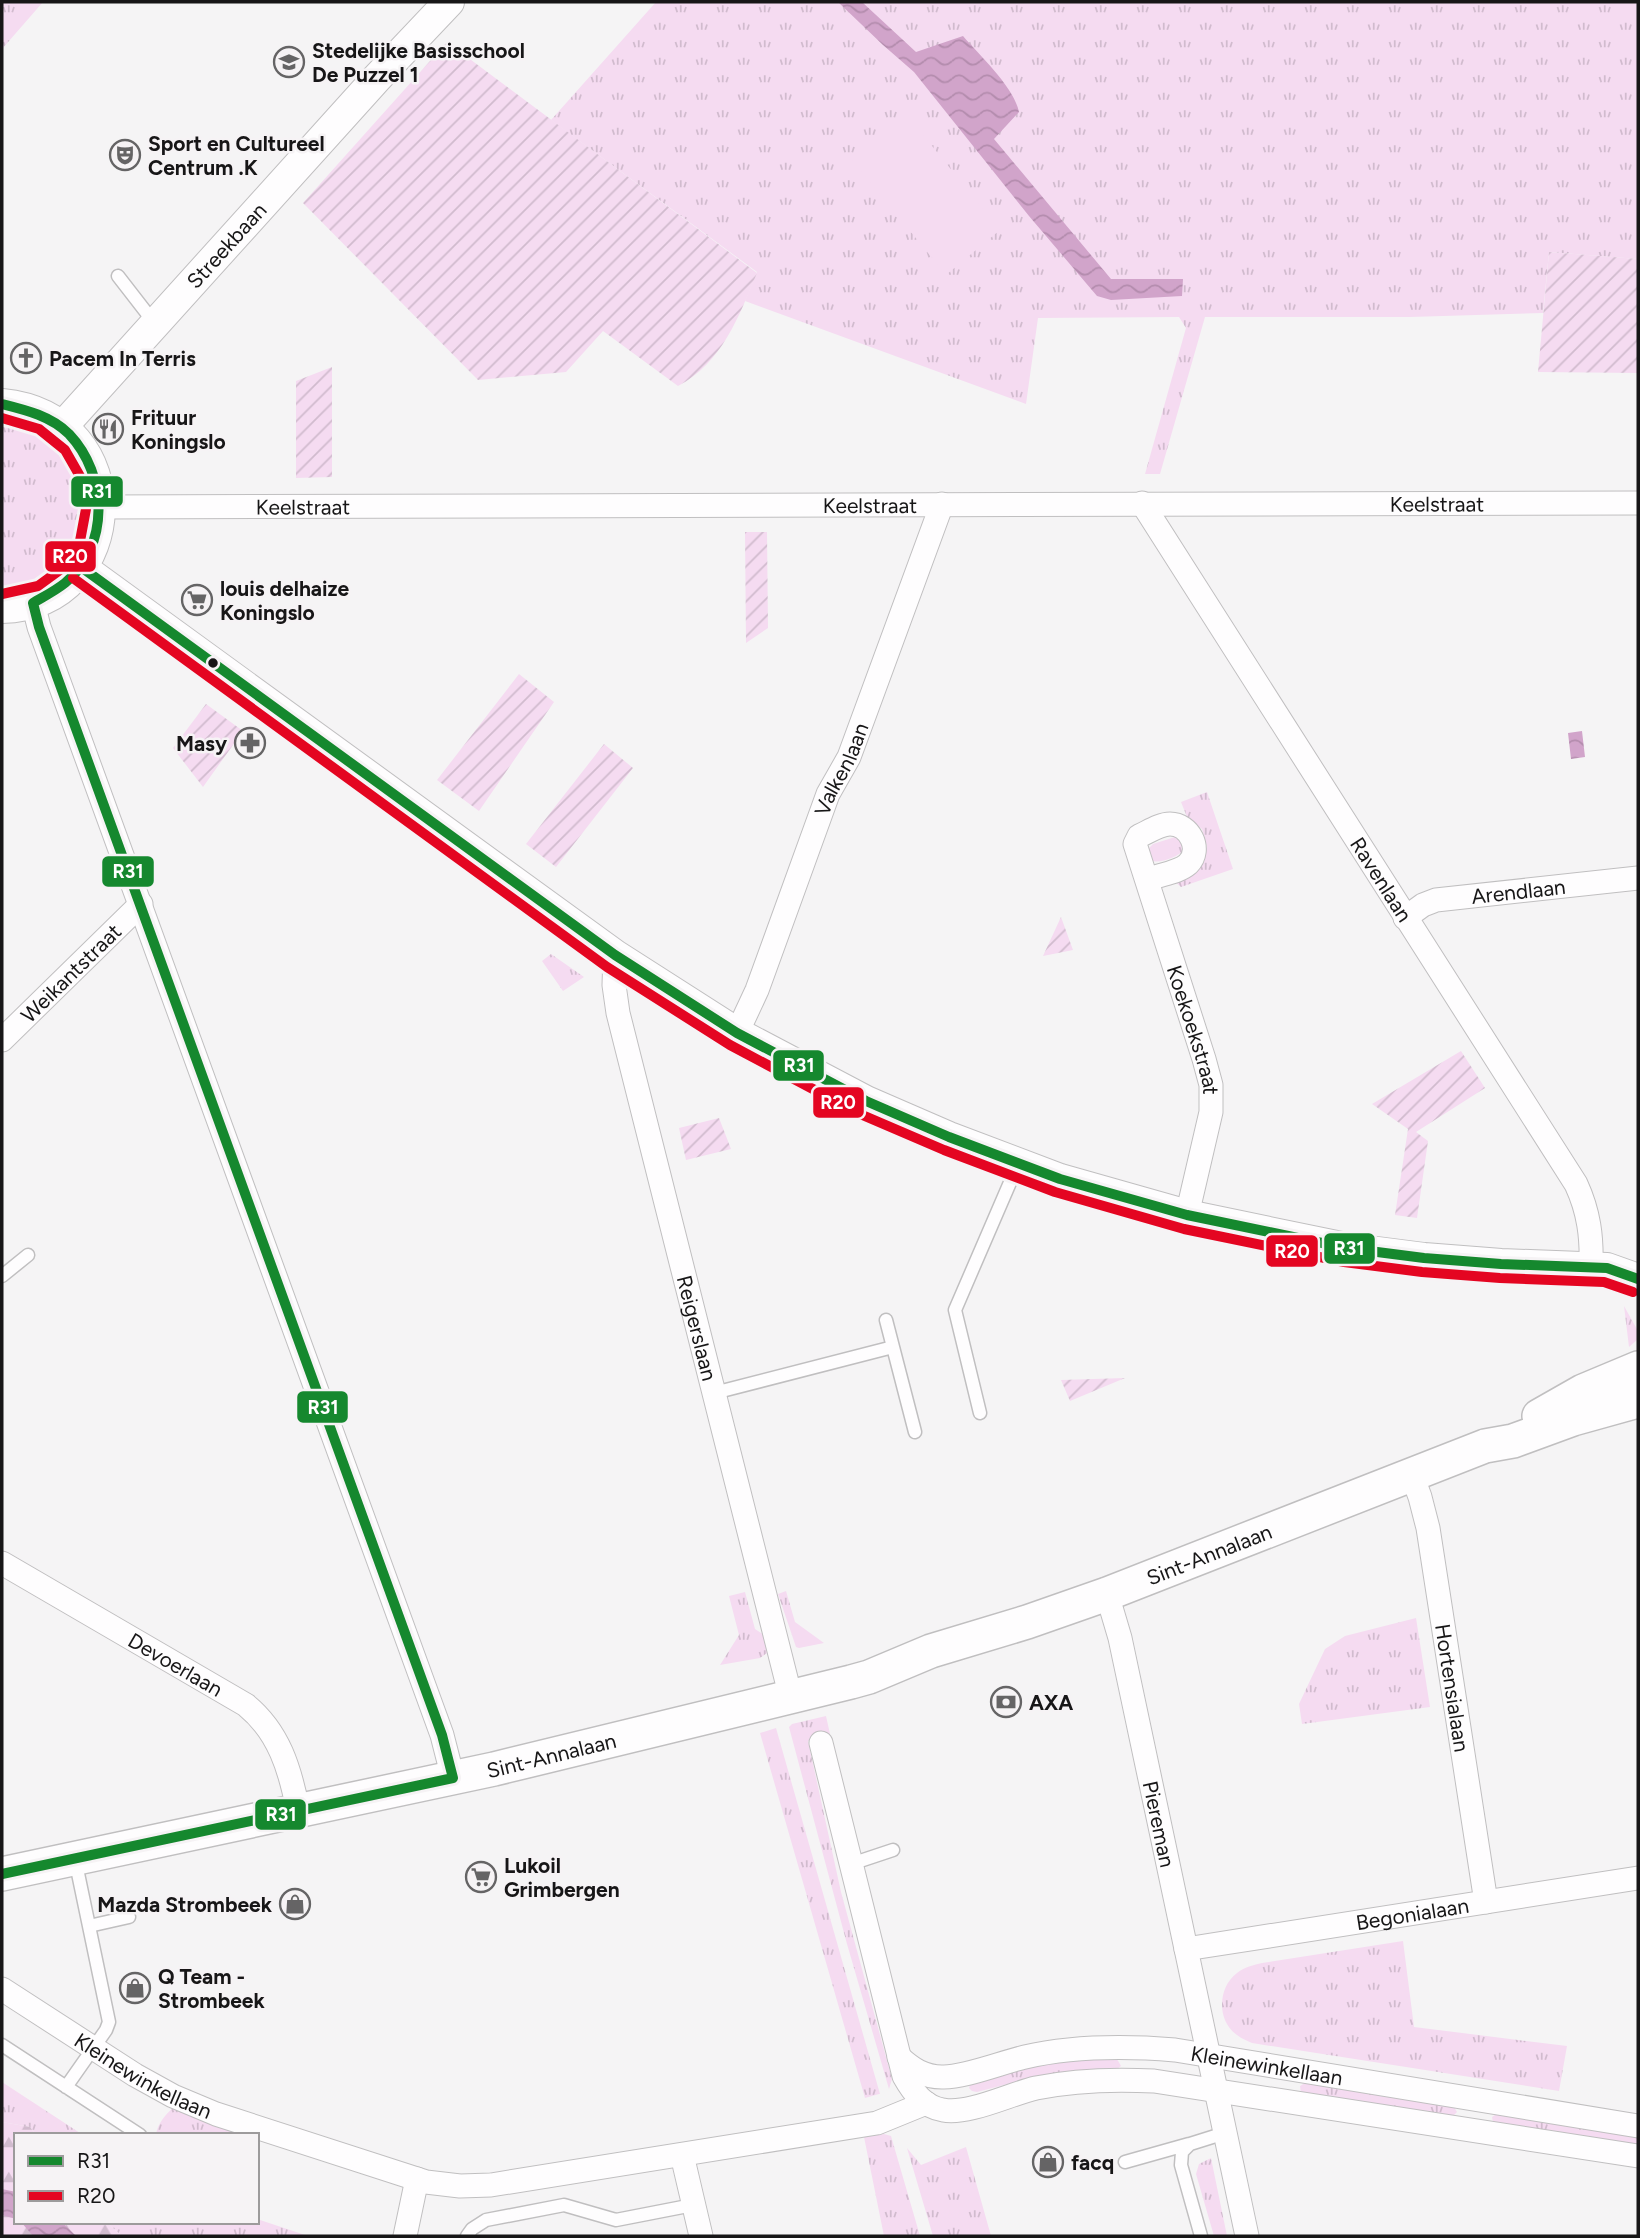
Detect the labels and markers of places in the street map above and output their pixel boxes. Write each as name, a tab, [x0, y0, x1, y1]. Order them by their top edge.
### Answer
place label: Stedelijke Basisschool De Puzzel 1	[312, 38, 525, 87]
school or university icon: Stedelijke Basisschool De Puzzel 1	[272, 45, 306, 79]
place label: Sport en Cultureel Centrum .K	[148, 131, 325, 180]
theatre icon: Sport en Cultureel Centrum .K	[108, 138, 142, 172]
church icon: Pacem In Terris	[9, 341, 43, 375]
place label: Pacem In Terris	[49, 346, 196, 371]
place label: Frituur Koningslo	[131, 405, 226, 454]
restaurant icon: Frituur Koningslo	[91, 412, 125, 446]
place label: louis delhaize Koningslo	[220, 576, 350, 625]
supermarket icon: louis delhaize Koningslo	[180, 583, 214, 617]
unlabelled marker	[206, 656, 220, 670]
pharmacy icon: Masy	[233, 726, 267, 760]
place label: Masy	[176, 731, 228, 756]
bank icon: AXA	[989, 1685, 1023, 1719]
place label: AXA	[1029, 1690, 1073, 1715]
place label: Lukoil Grimbergen	[504, 1853, 620, 1902]
supermarket icon: Lukoil Grimbergen	[464, 1860, 498, 1894]
shop icon: Mazda Strombeek	[278, 1887, 312, 1921]
place label: Mazda Strombeek	[97, 1892, 273, 1917]
place label: Q Team - Strombeek	[158, 1964, 265, 2013]
shop icon: Q Team - Strombeek	[118, 1971, 152, 2005]
shop icon: facq	[1031, 2145, 1065, 2179]
place label: facq	[1071, 2150, 1114, 2175]

